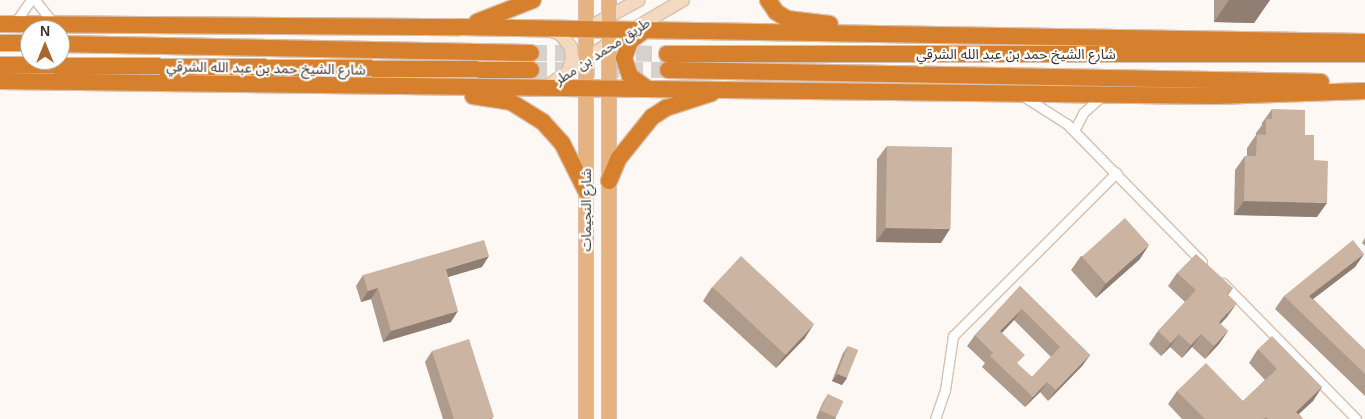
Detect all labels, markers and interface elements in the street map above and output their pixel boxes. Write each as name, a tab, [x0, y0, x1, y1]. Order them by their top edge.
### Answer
street label: طريق محمد بن مطر	[551, 14, 653, 88]
north arrow	[20, 20, 70, 70]
text: N	[40, 23, 50, 39]
street label: شارع الشيخ حمد بن عبد الله الشرقي	[916, 46, 1116, 62]
street label: شارع الشيخ حمد بن عبد الله الشرقي	[166, 58, 366, 78]
street label: شارع النجيمات	[578, 168, 594, 252]

